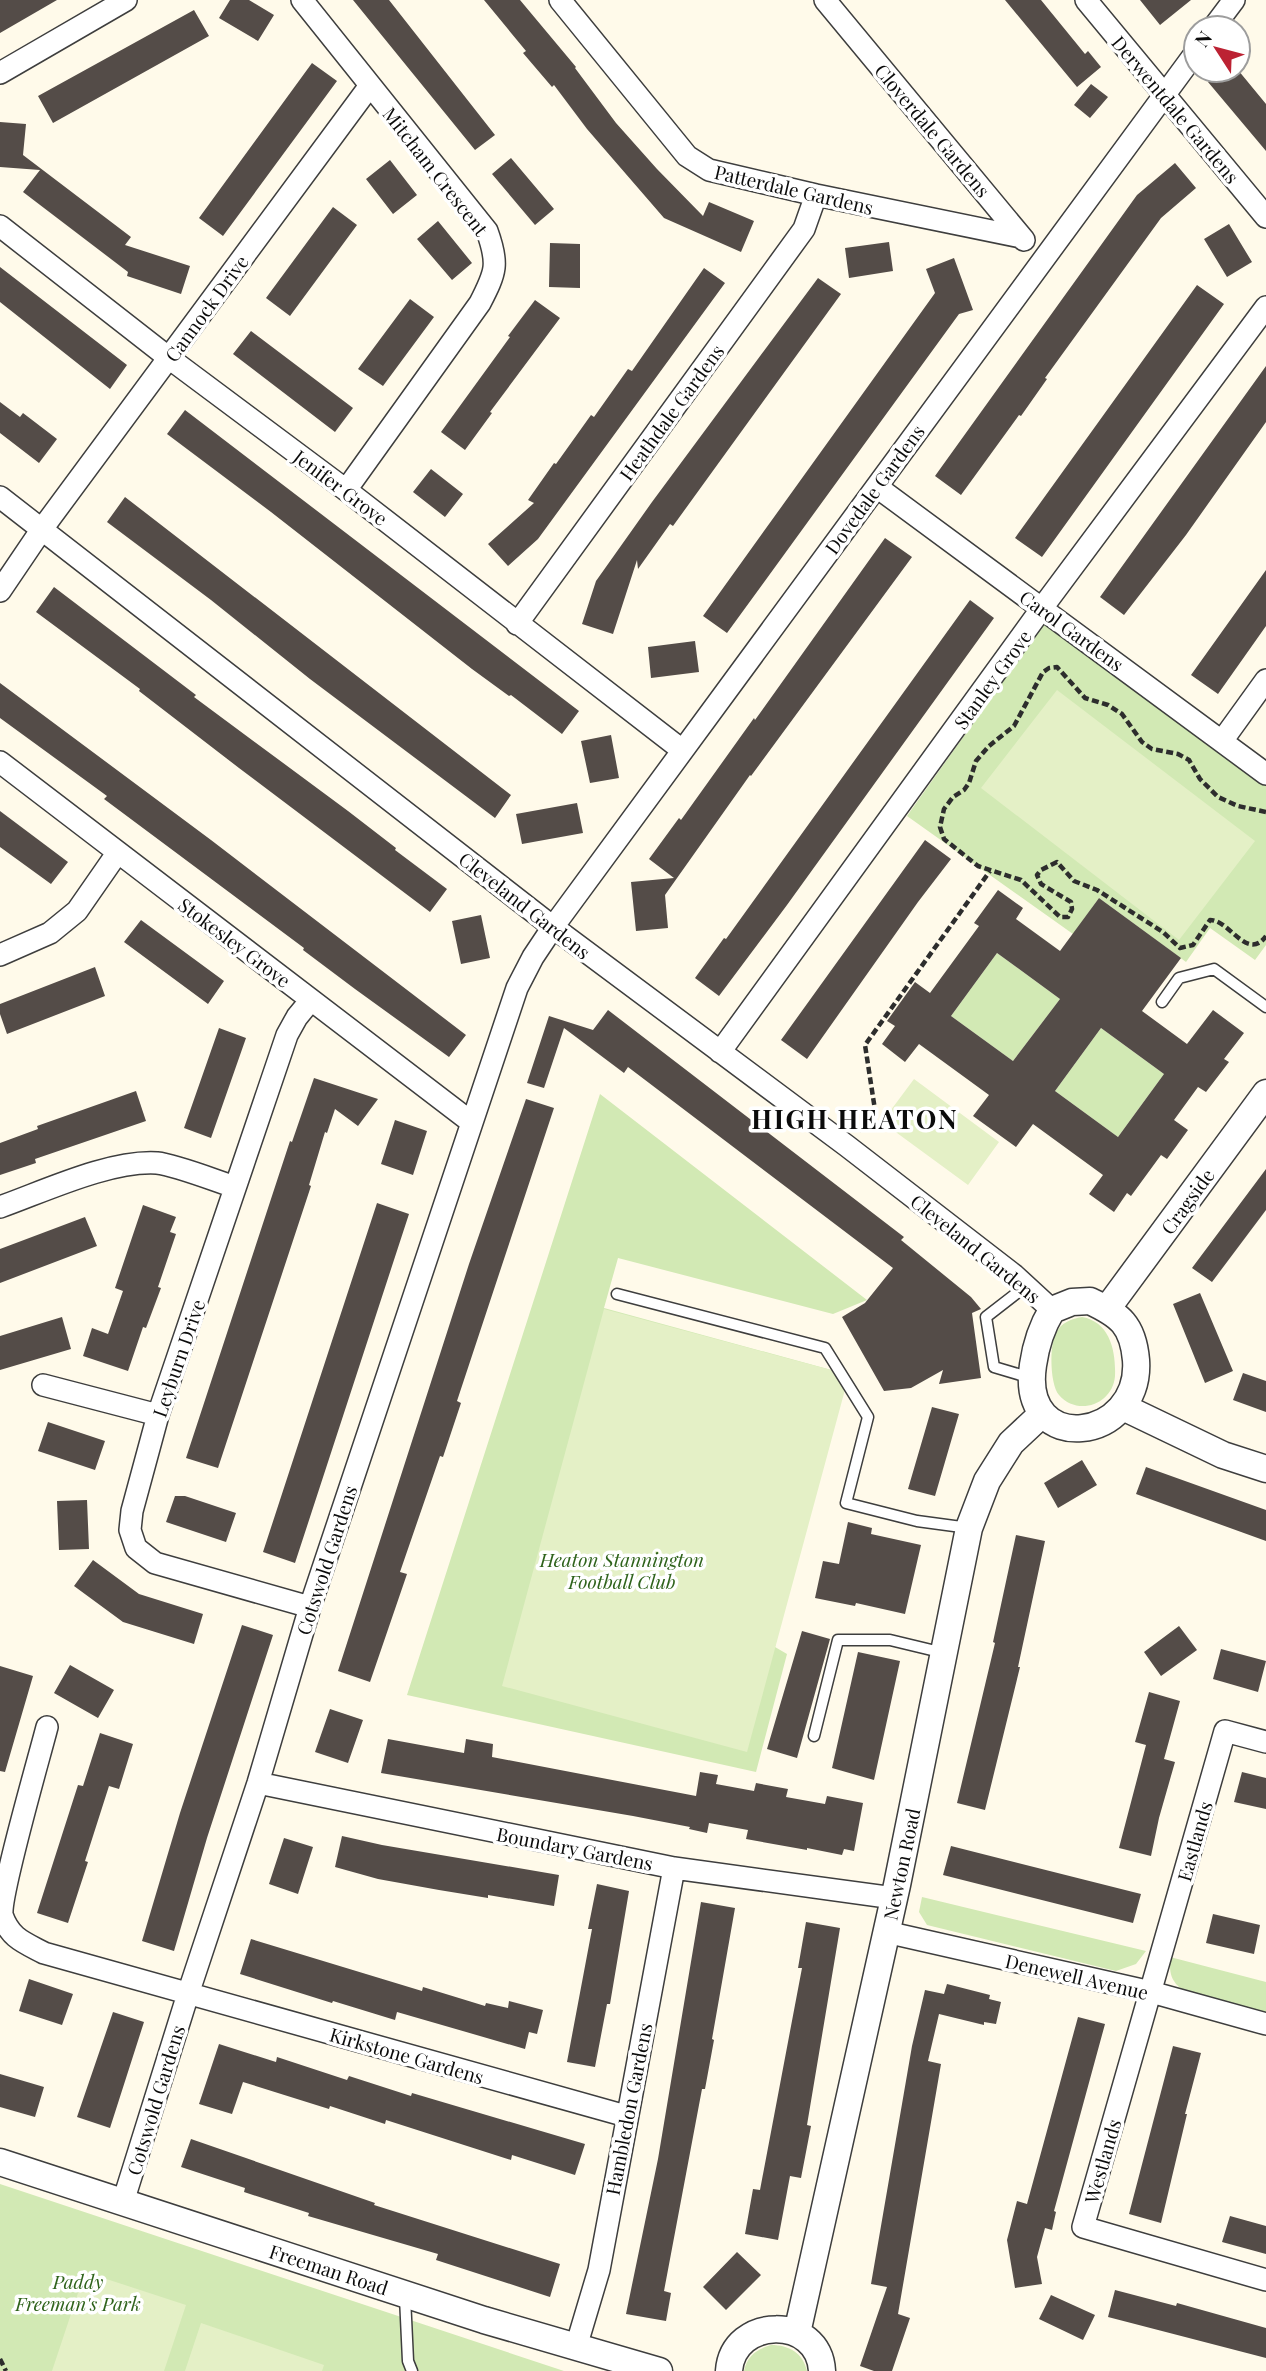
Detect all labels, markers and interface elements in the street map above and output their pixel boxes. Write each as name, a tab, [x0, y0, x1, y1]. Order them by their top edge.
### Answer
north arrow	[1182, 14, 1252, 84]
text: N	[1188, 25, 1217, 52]
street label: Derwentdale Gardens	[1106, 30, 1246, 188]
street label: Cloverdale Gardens	[869, 58, 997, 202]
street label: Mitcham Crescent	[378, 101, 495, 241]
street label: Patterdale Gardens	[712, 158, 876, 220]
street label: Cannock Drive	[158, 249, 254, 367]
street label: Heathdale Gardens	[613, 339, 729, 485]
street label: Dovedale Gardens	[818, 419, 930, 559]
street label: Jenifer Grove	[288, 443, 393, 531]
street label: Carol Gardens	[1015, 584, 1129, 676]
street label: Stanley Grove	[947, 624, 1037, 734]
street label: Cleveland Gardens	[454, 846, 596, 964]
street label: Stokesley Grove	[174, 891, 296, 993]
district label: HIGH HEATON	[751, 1101, 959, 1136]
street label: Cragside	[1154, 1163, 1220, 1239]
street label: Cleveland Gardens	[906, 1188, 1046, 1308]
street label: Leyburn Drive	[146, 1296, 210, 1420]
street label: Cotswold Gardens	[290, 1482, 362, 1638]
park label: Heaton Stannington Football Club	[539, 1546, 704, 1594]
street label: Eastlands	[1170, 1798, 1218, 1884]
street label: Newton Road	[876, 1806, 926, 1922]
street label: Boundary Gardens	[495, 1820, 655, 1876]
street label: Denewell Avenue	[1003, 1947, 1151, 2005]
street label: Kirkstone Gardens	[327, 2021, 487, 2089]
street label: Hambledon Gardens	[599, 2021, 657, 2197]
street label: Cotswold Gardens	[120, 2022, 190, 2178]
street label: Westlands	[1077, 2116, 1126, 2207]
street label: Freeman Road	[266, 2238, 392, 2300]
park label: Paddy Freeman's Park	[14, 2268, 141, 2316]

